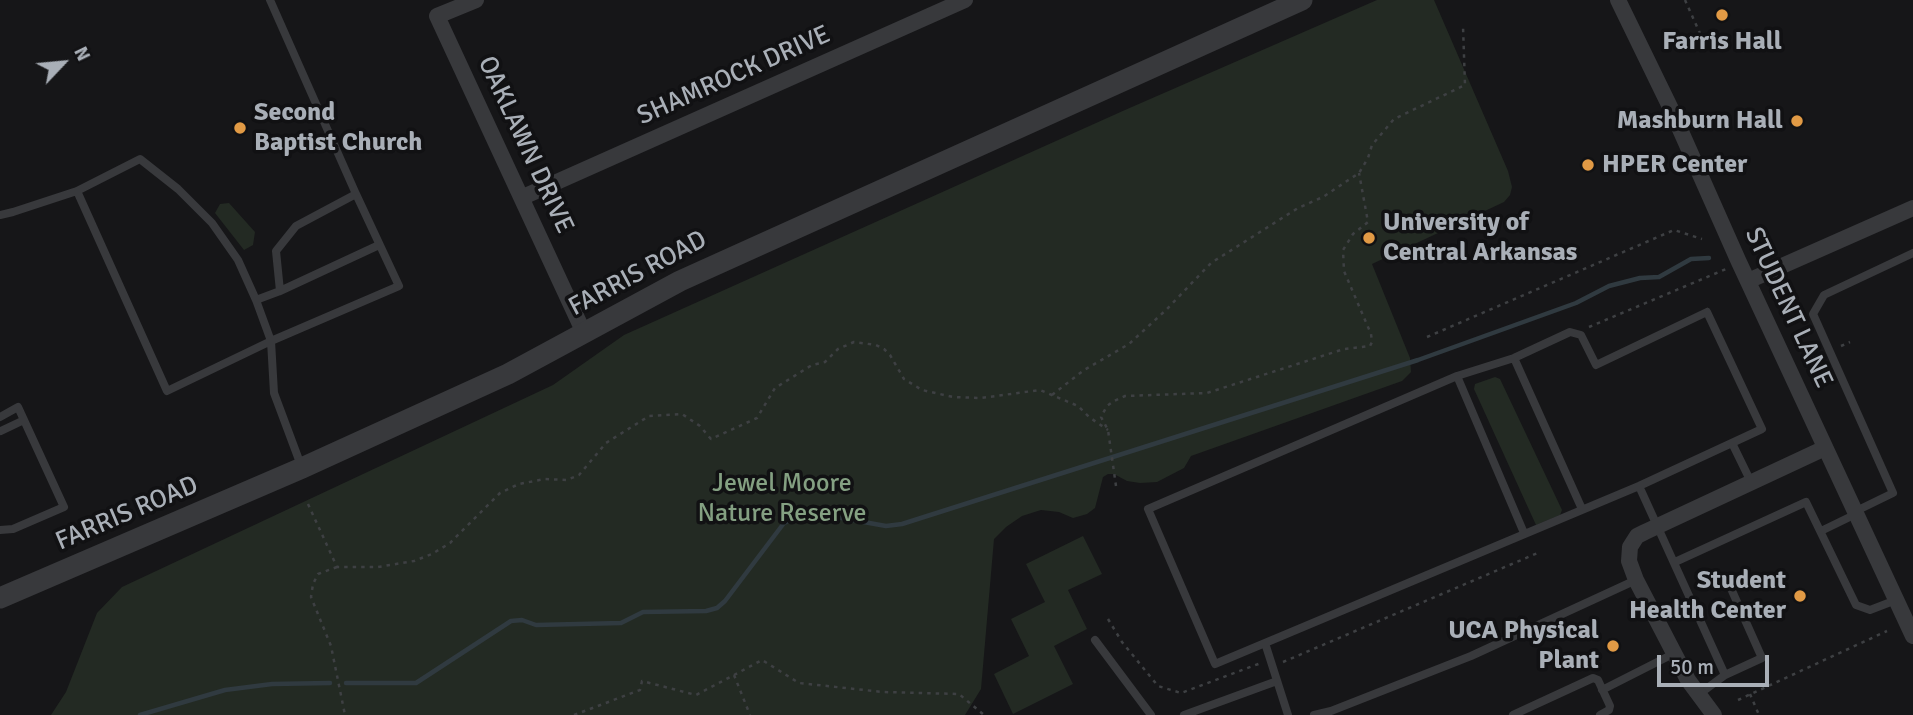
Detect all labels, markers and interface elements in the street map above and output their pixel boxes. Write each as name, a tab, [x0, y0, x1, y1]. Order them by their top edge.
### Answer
marker: Farris Hall	[1714, 7, 1730, 23]
street label: SHAMROCK DRIVE	[633, 19, 835, 133]
place label: Farris Hall	[1662, 26, 1782, 58]
north arrow	[28, 28, 98, 98]
text: N	[68, 43, 96, 65]
street label: OAKLAWN DRIVE	[470, 51, 580, 239]
place label: Second Baptist Church	[254, 97, 422, 158]
place label: Mashburn Hall	[1617, 105, 1783, 137]
marker: Mashburn Hall	[1789, 113, 1805, 129]
marker: Second Baptist Church	[232, 120, 248, 136]
place label: HPER Center	[1602, 149, 1747, 181]
marker: HPER Center	[1580, 157, 1596, 173]
place label: University of Central Arkansas	[1383, 207, 1577, 268]
street label: STUDENT LANE	[1737, 223, 1839, 393]
street label: FARRIS ROAD	[564, 225, 712, 323]
marker: University of Central Arkansas	[1361, 230, 1377, 246]
park label: Jewel Moore Nature Reserve	[697, 468, 867, 530]
street label: FARRIS ROAD	[51, 470, 203, 558]
place label: Student Health Center	[1629, 565, 1786, 626]
marker: Student Health Center	[1792, 588, 1808, 604]
place label: UCA Physical Plant	[1448, 615, 1599, 676]
marker: UCA Physical Plant	[1605, 638, 1621, 654]
scale bar	[1661, 642, 1773, 686]
text: 50 m	[1670, 654, 1714, 680]

